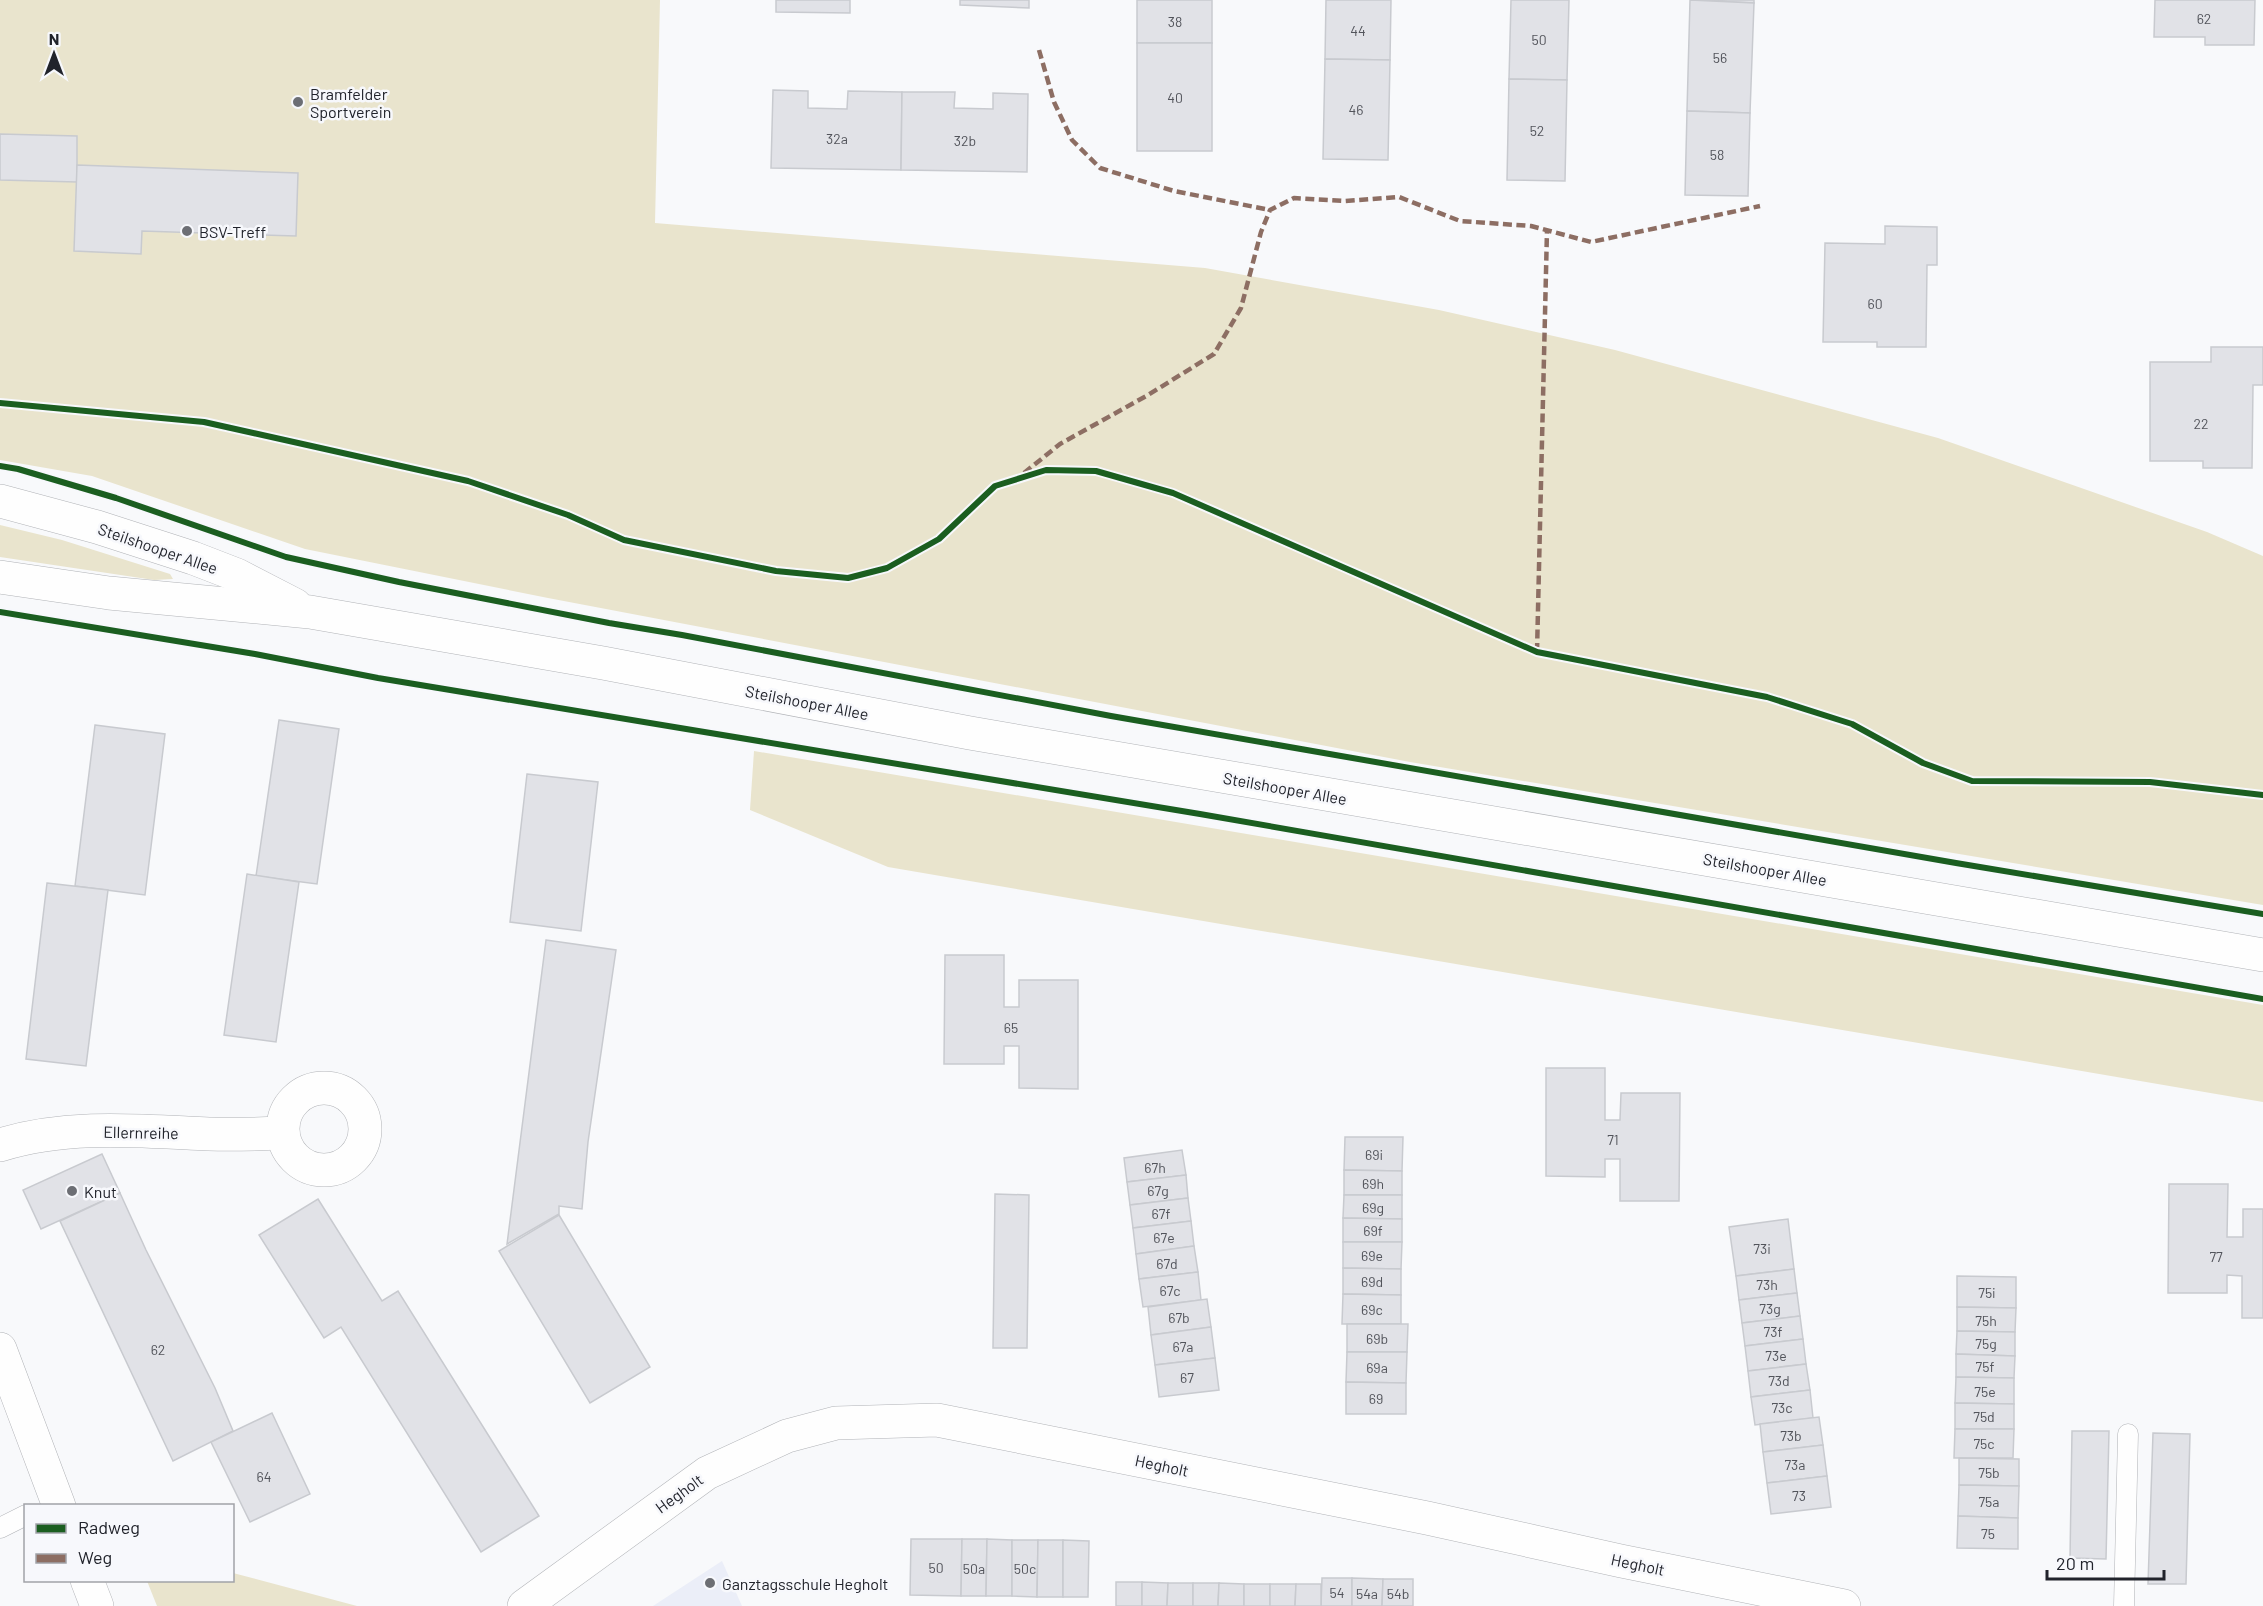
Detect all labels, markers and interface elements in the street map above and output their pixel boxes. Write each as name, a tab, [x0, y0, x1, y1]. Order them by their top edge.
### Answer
house number: 62	[2197, 10, 2211, 27]
house number: 38	[1168, 13, 1182, 30]
house number: 44	[1350, 22, 1366, 39]
north arrow	[24, 24, 84, 84]
text: N	[49, 29, 59, 48]
house number: 50	[1531, 31, 1547, 48]
house number: 56	[1713, 49, 1727, 66]
place label: Bramfelder Sportverein	[310, 84, 392, 121]
house number: 40	[1167, 89, 1183, 106]
marker: Bramfelder Sportverein	[291, 95, 305, 109]
house number: 46	[1349, 101, 1363, 118]
house number: 52	[1530, 122, 1544, 139]
house number: 32a	[826, 130, 848, 147]
house number: 32b	[954, 132, 976, 149]
house number: 58	[1710, 146, 1724, 163]
place label: BSV-Treff	[199, 222, 266, 241]
marker: BSV-Treff	[180, 224, 194, 238]
house number: 60	[1867, 295, 1883, 312]
house number: 22	[2193, 415, 2209, 432]
street label: Steilshooper Allee	[96, 519, 220, 577]
street label: Steilshooper Allee	[744, 681, 870, 723]
street label: Steilshooper Allee	[1222, 768, 1348, 808]
street label: Steilshooper Allee	[1702, 849, 1828, 889]
house number: 65	[1004, 1019, 1018, 1036]
street label: Ellernreihe	[103, 1122, 179, 1142]
house number: 71	[1607, 1131, 1619, 1148]
house number: 69i	[1365, 1146, 1383, 1163]
house number: 67h	[1144, 1159, 1166, 1176]
house number: 69h	[1362, 1175, 1384, 1192]
place label: Knut	[84, 1182, 117, 1201]
house number: 67g	[1147, 1182, 1169, 1199]
marker: Knut	[65, 1184, 79, 1198]
house number: 69g	[1362, 1199, 1384, 1216]
house number: 67f	[1152, 1205, 1170, 1222]
house number: 69f	[1363, 1222, 1383, 1239]
house number: 67e	[1153, 1229, 1175, 1246]
house number: 73i	[1753, 1240, 1771, 1257]
house number: 69e	[1361, 1247, 1383, 1264]
house number: 77	[2209, 1248, 2223, 1265]
house number: 67d	[1156, 1255, 1178, 1272]
house number: 69d	[1361, 1273, 1383, 1290]
house number: 73h	[1756, 1276, 1778, 1293]
house number: 67c	[1159, 1282, 1181, 1299]
house number: 75i	[1978, 1284, 1996, 1301]
house number: 73g	[1759, 1300, 1781, 1317]
house number: 69c	[1361, 1301, 1383, 1318]
house number: 67b	[1168, 1309, 1190, 1326]
house number: 75h	[1975, 1312, 1997, 1329]
house number: 73f	[1764, 1323, 1782, 1340]
house number: 69b	[1366, 1330, 1388, 1347]
house number: 75g	[1975, 1335, 1997, 1352]
house number: 67a	[1173, 1338, 1194, 1355]
house number: 62	[151, 1341, 165, 1358]
house number: 73e	[1765, 1347, 1787, 1364]
house number: 75f	[1976, 1358, 1994, 1375]
house number: 69a	[1366, 1359, 1388, 1376]
house number: 67	[1180, 1369, 1194, 1386]
house number: 73d	[1768, 1372, 1790, 1389]
house number: 75e	[1974, 1383, 1996, 1400]
house number: 69	[1369, 1390, 1383, 1407]
house number: 73c	[1771, 1399, 1793, 1416]
house number: 75d	[1973, 1408, 1995, 1425]
house number: 73b	[1780, 1427, 1802, 1444]
house number: 75c	[1973, 1435, 1995, 1452]
street label: Hegholt	[1133, 1450, 1191, 1480]
house number: 73a	[1785, 1456, 1806, 1473]
house number: 75b	[1978, 1464, 2000, 1481]
house number: 64	[257, 1468, 271, 1485]
street label: Hegholt	[651, 1469, 707, 1517]
house number: 73	[1792, 1487, 1806, 1504]
house number: 75a	[1979, 1493, 1999, 1510]
legend	[24, 1504, 234, 1582]
text: Radweg	[78, 1516, 140, 1538]
house number: 75	[1981, 1525, 1995, 1542]
scale bar	[2047, 1543, 2164, 1581]
text: Weg	[78, 1546, 112, 1568]
street label: Hegholt	[1609, 1549, 1667, 1579]
text: 20 m	[2056, 1552, 2094, 1574]
house number: 50	[928, 1559, 944, 1576]
house number: 50a	[963, 1560, 985, 1577]
house number: 50c	[1014, 1560, 1036, 1577]
place label: Ganztagsschule Hegholt	[722, 1574, 888, 1593]
marker: Ganztagsschule Hegholt	[703, 1576, 717, 1590]
house number: 54	[1330, 1584, 1344, 1601]
house number: 54a	[1356, 1585, 1378, 1602]
house number: 54b	[1387, 1585, 1409, 1602]

